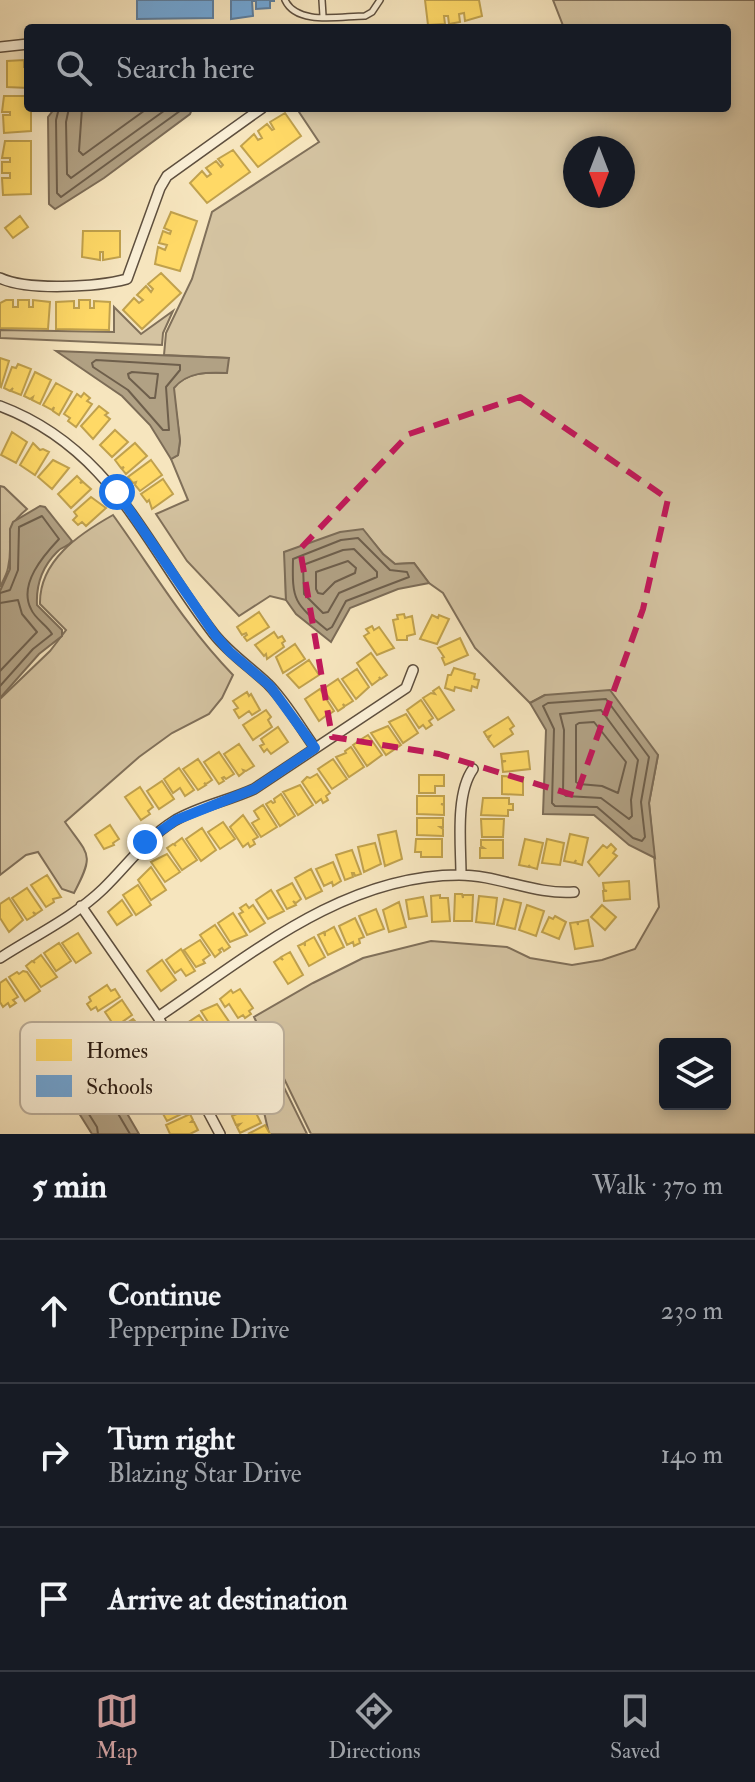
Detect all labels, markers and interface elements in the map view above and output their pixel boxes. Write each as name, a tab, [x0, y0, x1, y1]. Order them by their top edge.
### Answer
search box	[24, 24, 731, 112]
icon: search	[52, 46, 96, 90]
text: Search here	[116, 50, 255, 87]
north arrow	[563, 136, 635, 208]
route start	[99, 474, 135, 510]
route end	[127, 824, 163, 860]
legend	[20, 1022, 284, 1114]
text: Homes	[86, 1037, 148, 1065]
map controls	[659, 1038, 731, 1110]
button: layers	[659, 1038, 731, 1110]
text: Schools	[86, 1073, 153, 1101]
text: 5 min	[32, 1165, 107, 1208]
text: Walk · 370 m	[592, 1170, 723, 1202]
text: Continue	[108, 1277, 221, 1314]
icon: ahead	[32, 1289, 76, 1333]
text: 230 m	[661, 1295, 723, 1327]
text: Pepperpine Drive	[108, 1314, 289, 1346]
text: Turn right	[108, 1421, 235, 1458]
icon: right	[32, 1433, 76, 1477]
text: 140 m	[661, 1439, 723, 1471]
text: Blazing Star Drive	[108, 1458, 302, 1490]
icon: arrive	[32, 1577, 76, 1621]
text: Arrive at destination	[108, 1581, 348, 1618]
tab: Map	[95, 1689, 139, 1765]
tab: Directions	[328, 1689, 421, 1765]
tab: Saved	[610, 1689, 660, 1765]

